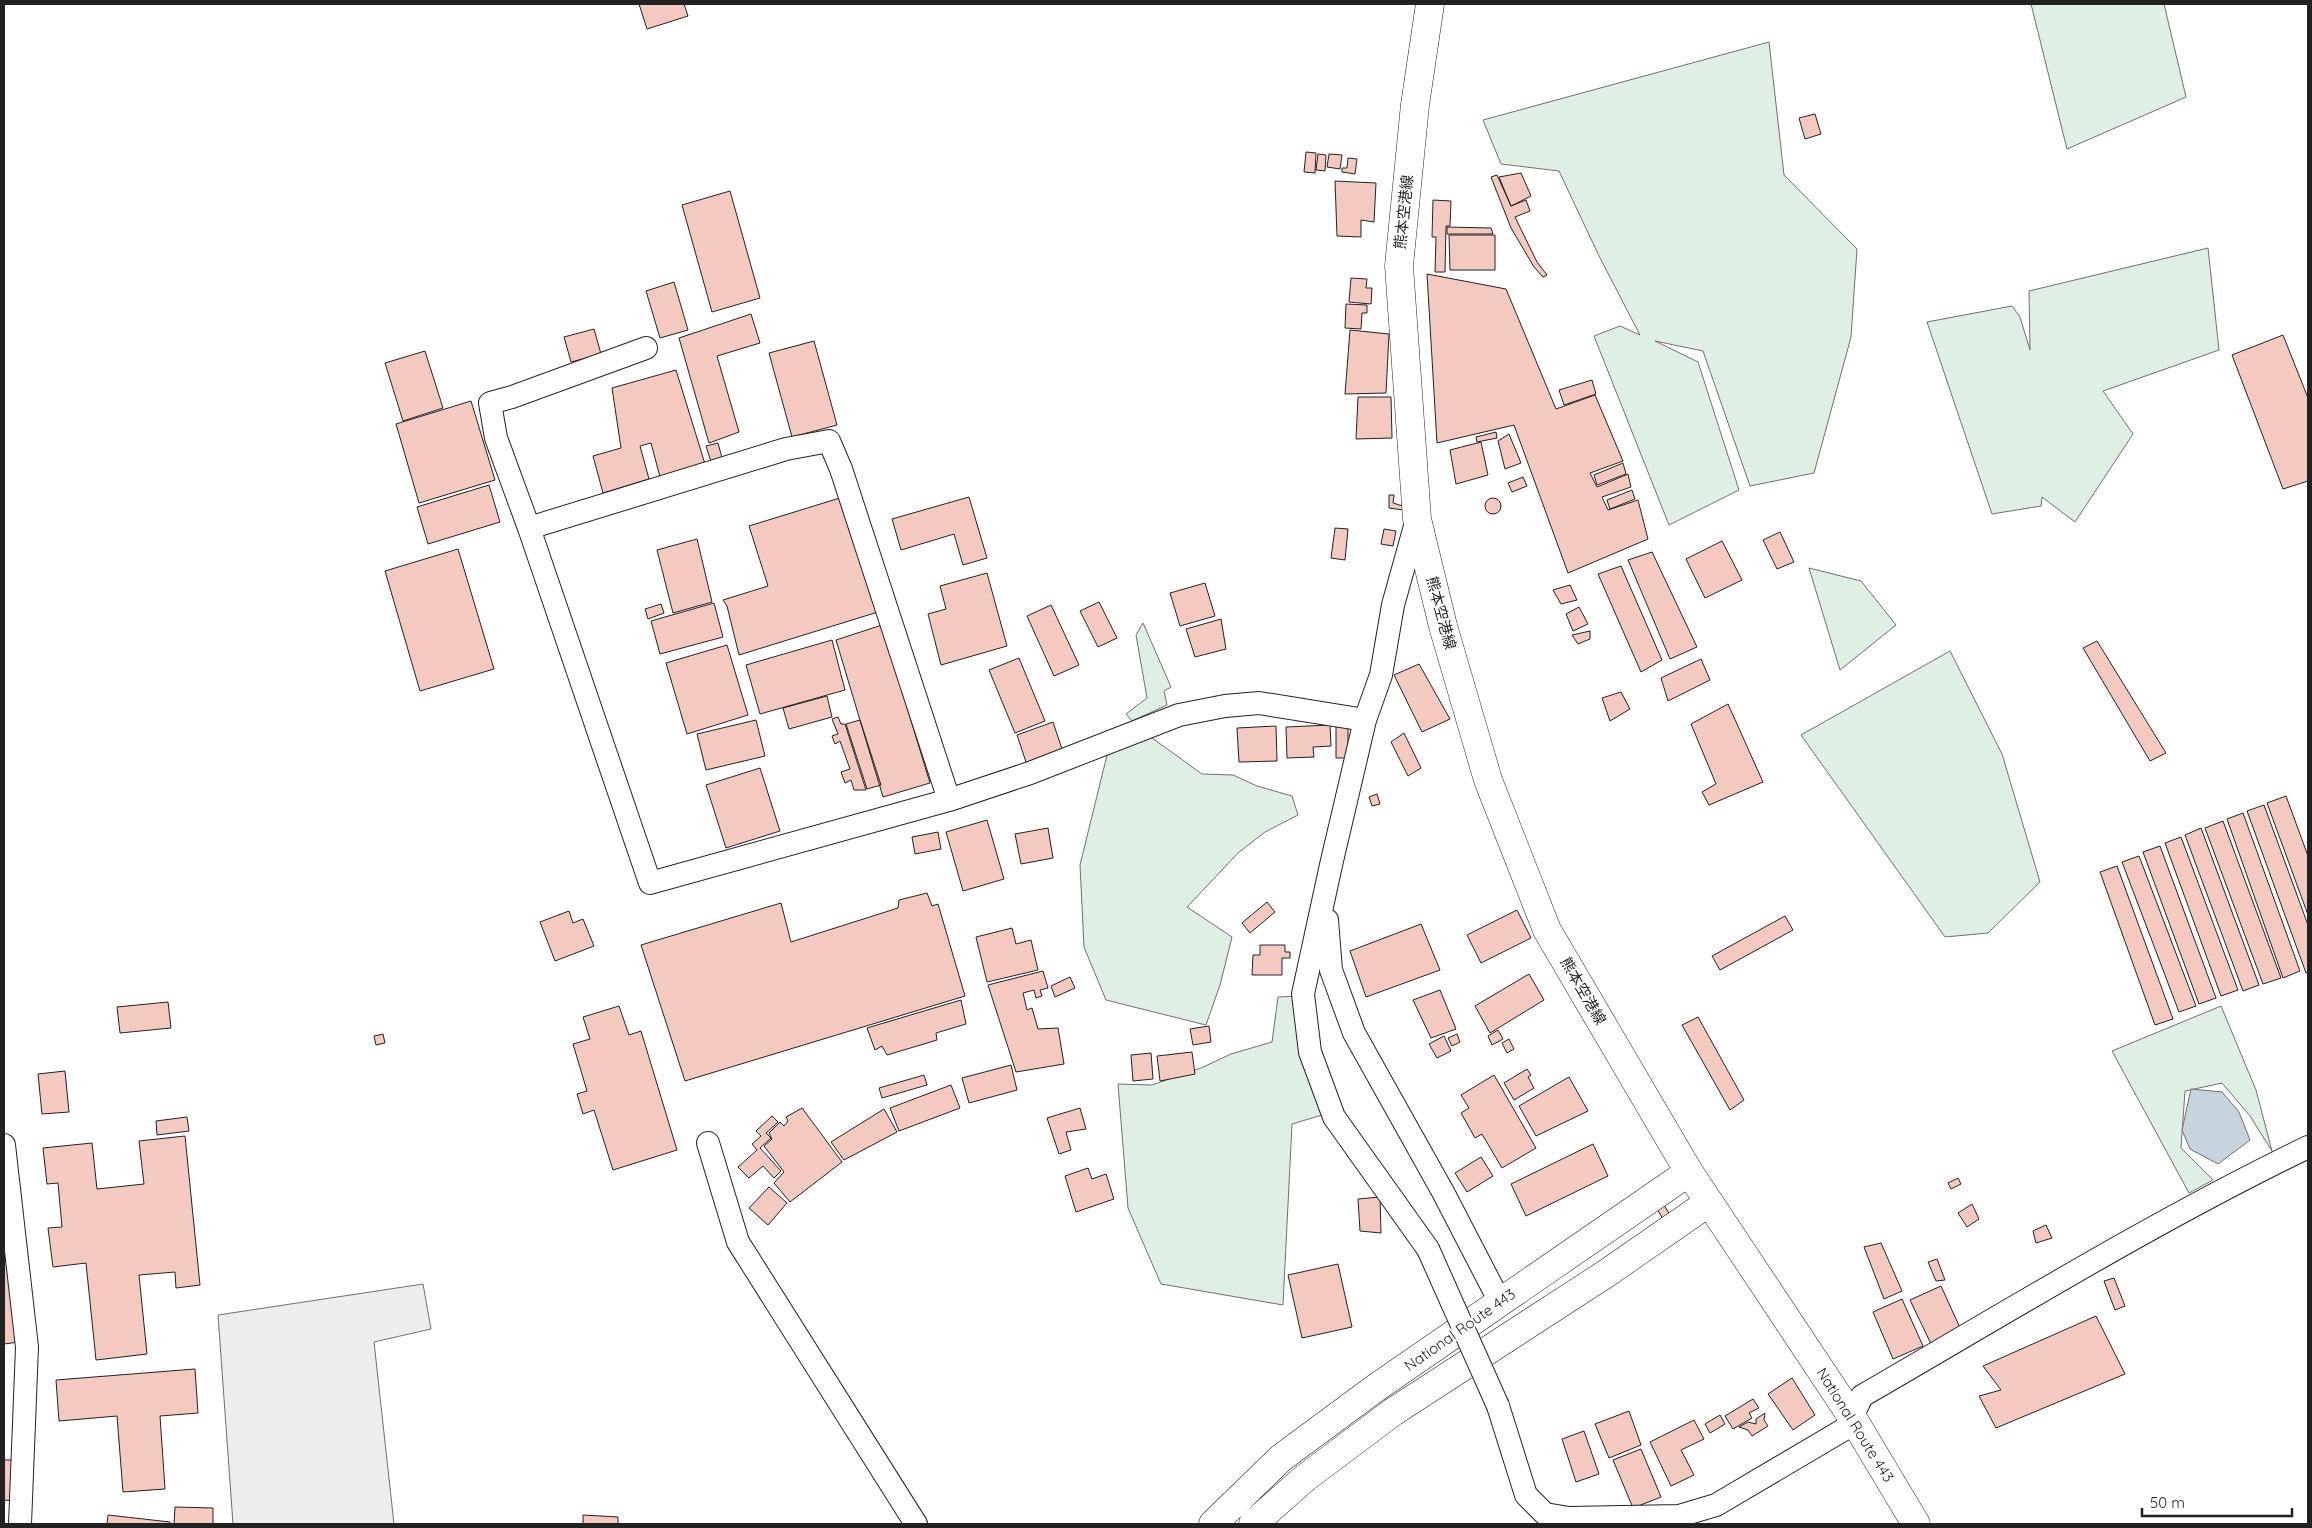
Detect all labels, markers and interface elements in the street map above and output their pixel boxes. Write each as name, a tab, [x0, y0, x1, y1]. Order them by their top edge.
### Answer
street label: 熊本空港線	[1390, 174, 1417, 250]
street label: 熊本空港線	[1423, 574, 1460, 652]
street label: 熊本空港線	[1556, 954, 1610, 1028]
street label: National Route 443	[1400, 1284, 1519, 1375]
street label: National Route 443	[1813, 1364, 1898, 1486]
scale bar	[2142, 1486, 2292, 1518]
text: 50 m	[2150, 1493, 2185, 1512]

